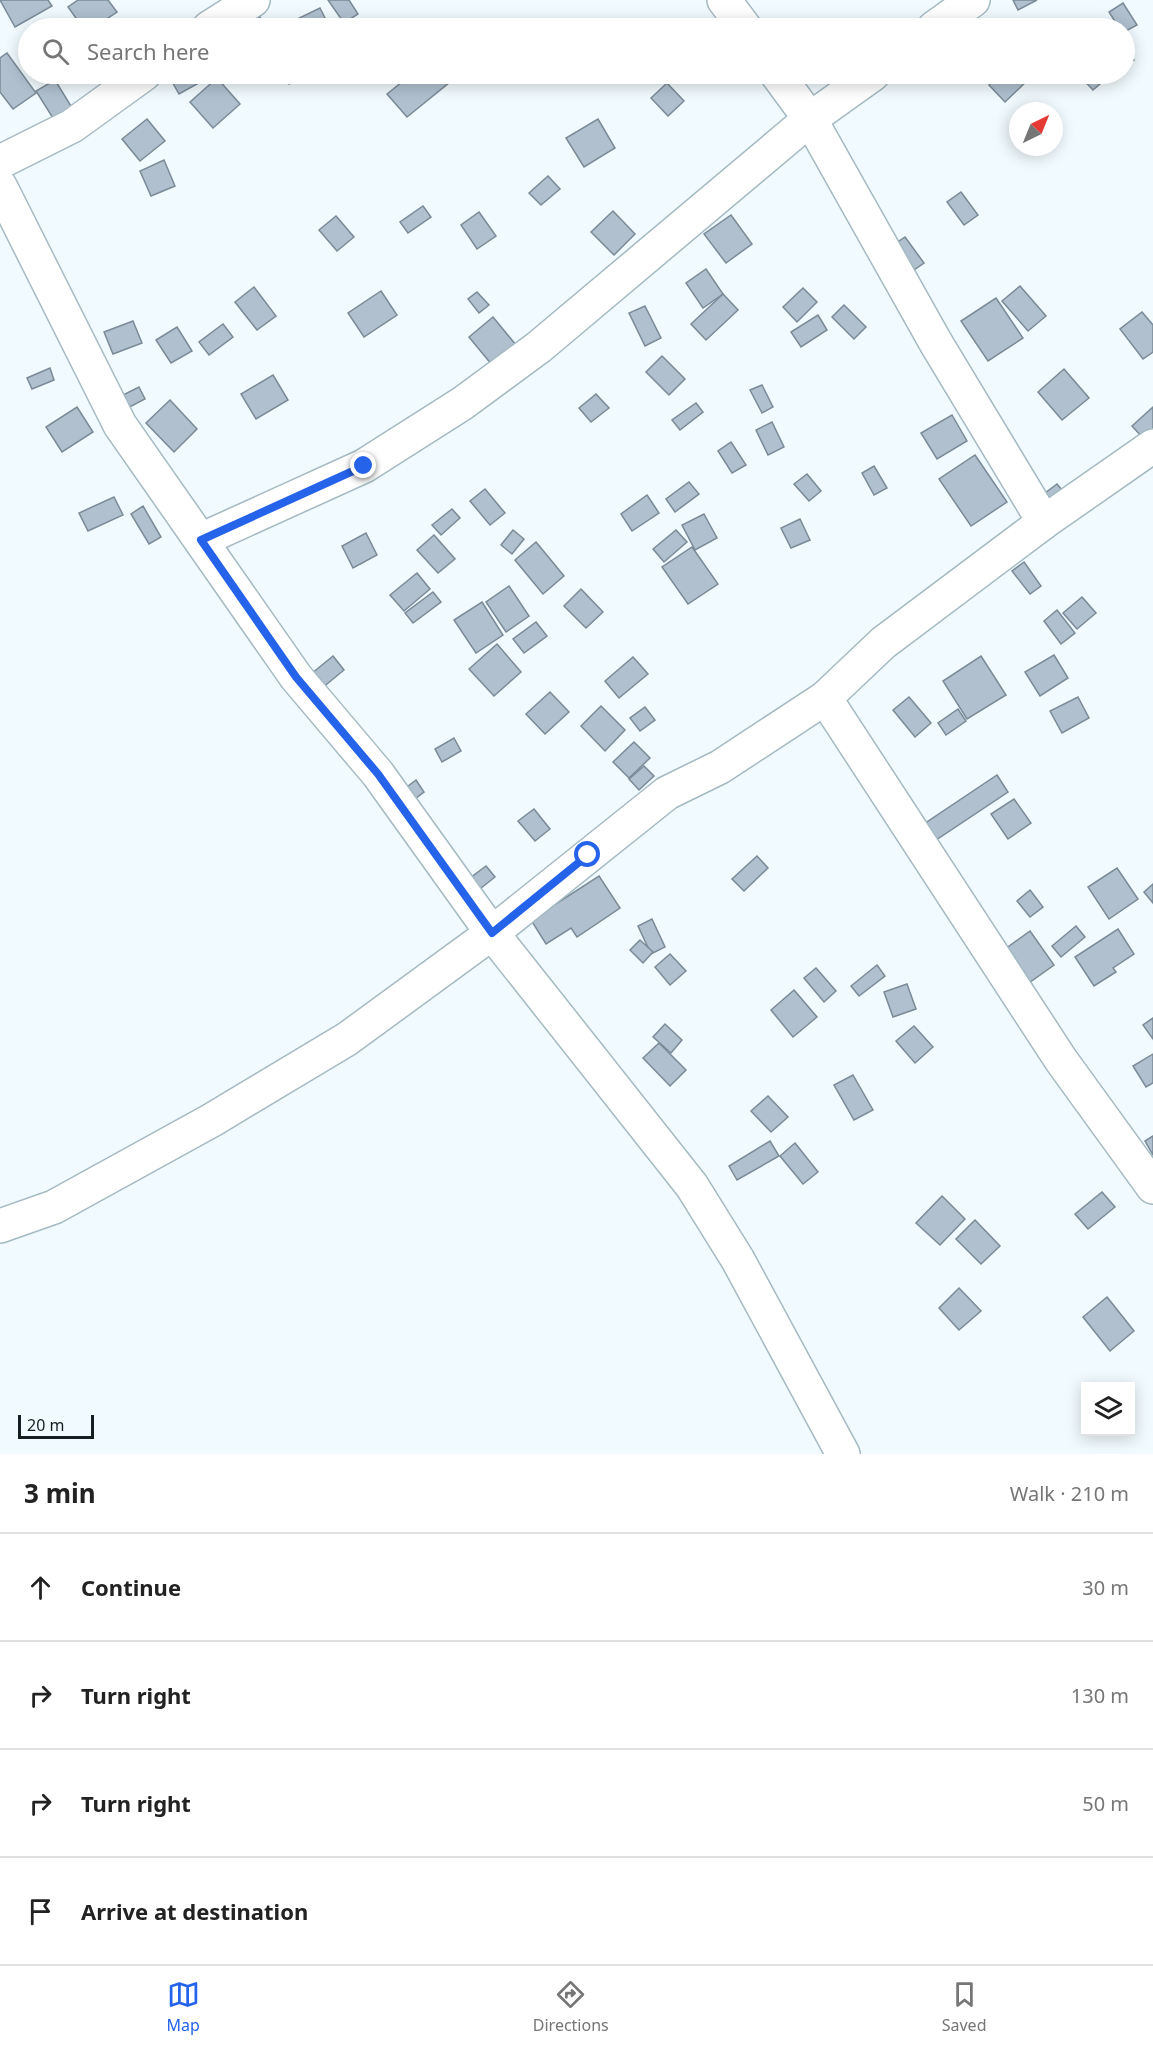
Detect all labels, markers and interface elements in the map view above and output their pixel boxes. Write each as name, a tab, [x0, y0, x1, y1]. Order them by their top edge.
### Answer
search box	[18, 18, 1135, 84]
icon: search	[39, 35, 72, 68]
text: Search here	[87, 36, 209, 66]
north arrow	[1009, 102, 1063, 156]
route end	[350, 452, 376, 478]
route start	[574, 841, 600, 867]
map controls	[1081, 1382, 1135, 1436]
button: layers	[1081, 1382, 1135, 1436]
scale bar	[18, 1412, 94, 1440]
text: 20 m	[27, 1414, 64, 1436]
text: 3 min	[24, 1475, 96, 1511]
text: Walk · 210 m	[1010, 1480, 1129, 1507]
icon: ahead	[24, 1571, 57, 1604]
text: Continue	[81, 1572, 181, 1602]
text: 30 m	[1082, 1574, 1129, 1601]
icon: right	[24, 1679, 57, 1712]
text: Turn right	[81, 1680, 191, 1710]
text: 130 m	[1071, 1682, 1129, 1709]
icon: right	[24, 1787, 57, 1820]
text: Turn right	[81, 1788, 191, 1818]
text: 50 m	[1082, 1790, 1129, 1817]
icon: arrive	[24, 1895, 57, 1928]
text: Arrive at destination	[81, 1896, 308, 1926]
tab: Map	[166, 1978, 200, 2036]
tab: Directions	[533, 1978, 609, 2036]
tab: Saved	[942, 1978, 986, 2036]

